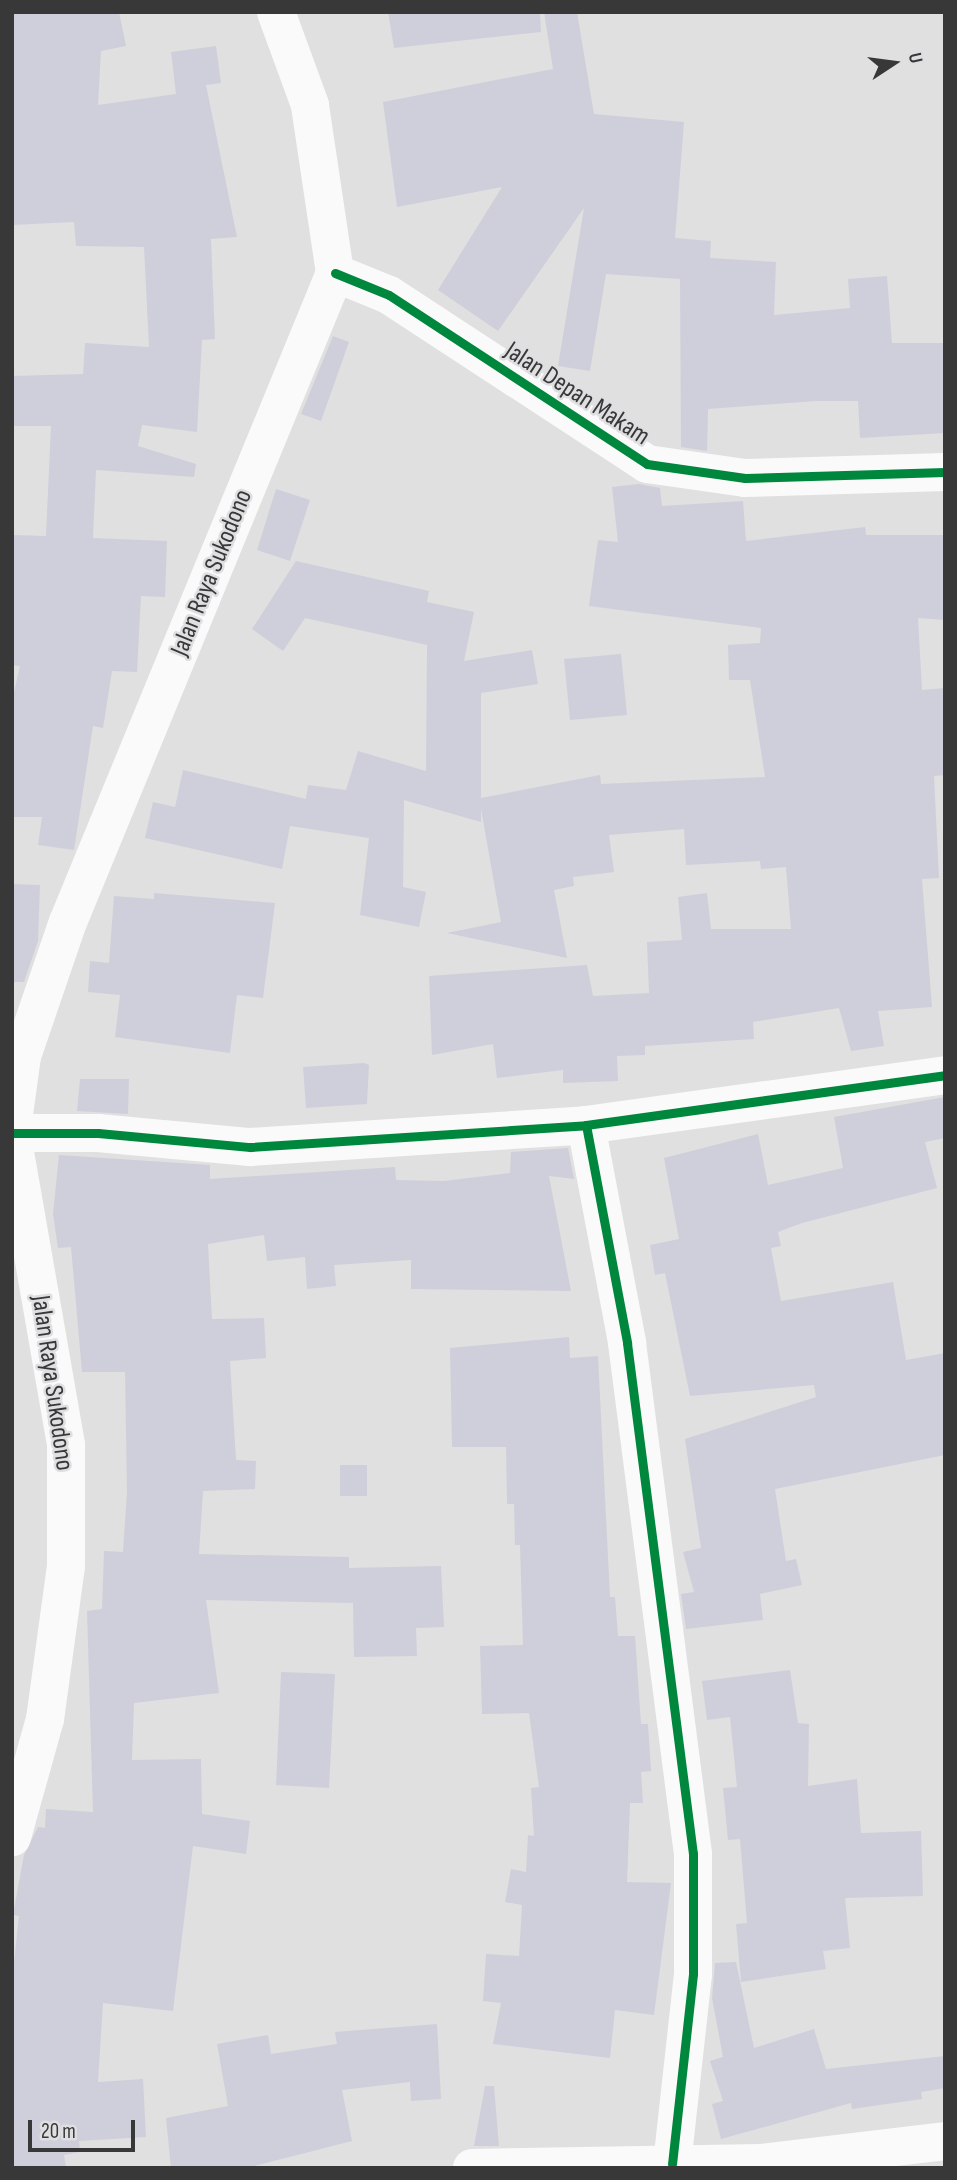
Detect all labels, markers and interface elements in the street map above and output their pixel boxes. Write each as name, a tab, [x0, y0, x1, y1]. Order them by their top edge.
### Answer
north arrow	[859, 28, 929, 98]
text: U	[903, 51, 927, 66]
street label: Jalan Depan Makam	[499, 335, 655, 453]
street label: Jalan Raya Sukodono	[164, 485, 260, 661]
street label: Jalan Raya Sukodono	[24, 1293, 80, 1473]
scale bar	[32, 2106, 138, 2150]
text: 20 m	[41, 2119, 76, 2144]

